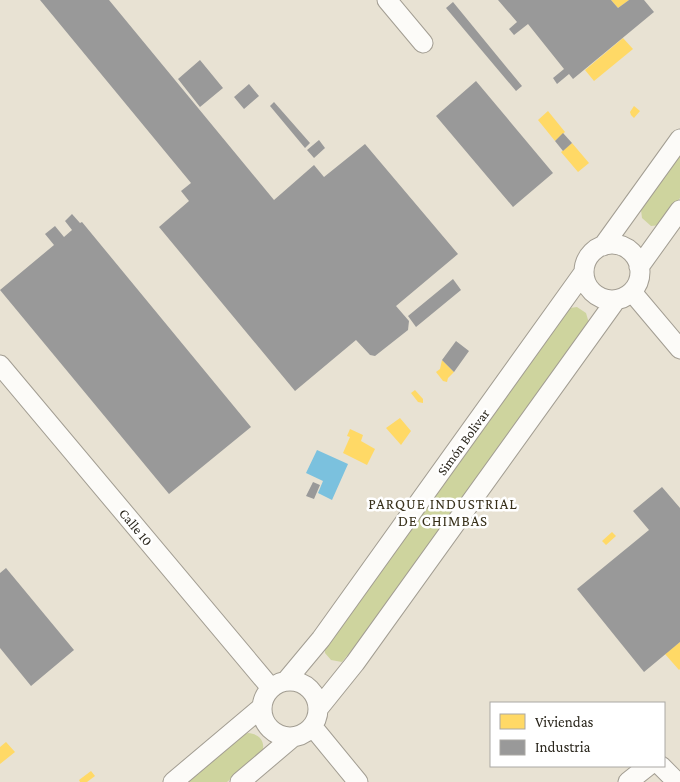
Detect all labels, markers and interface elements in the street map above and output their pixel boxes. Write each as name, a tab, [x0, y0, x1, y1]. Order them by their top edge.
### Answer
street label: Simón Bolivar	[434, 406, 493, 478]
district label: PARQUE INDUSTRIAL DE CHIMBAS	[368, 496, 518, 529]
street label: Calle 10	[116, 505, 156, 549]
legend	[490, 702, 665, 767]
text: Viviendas	[535, 714, 594, 730]
text: Industria	[535, 739, 591, 755]

